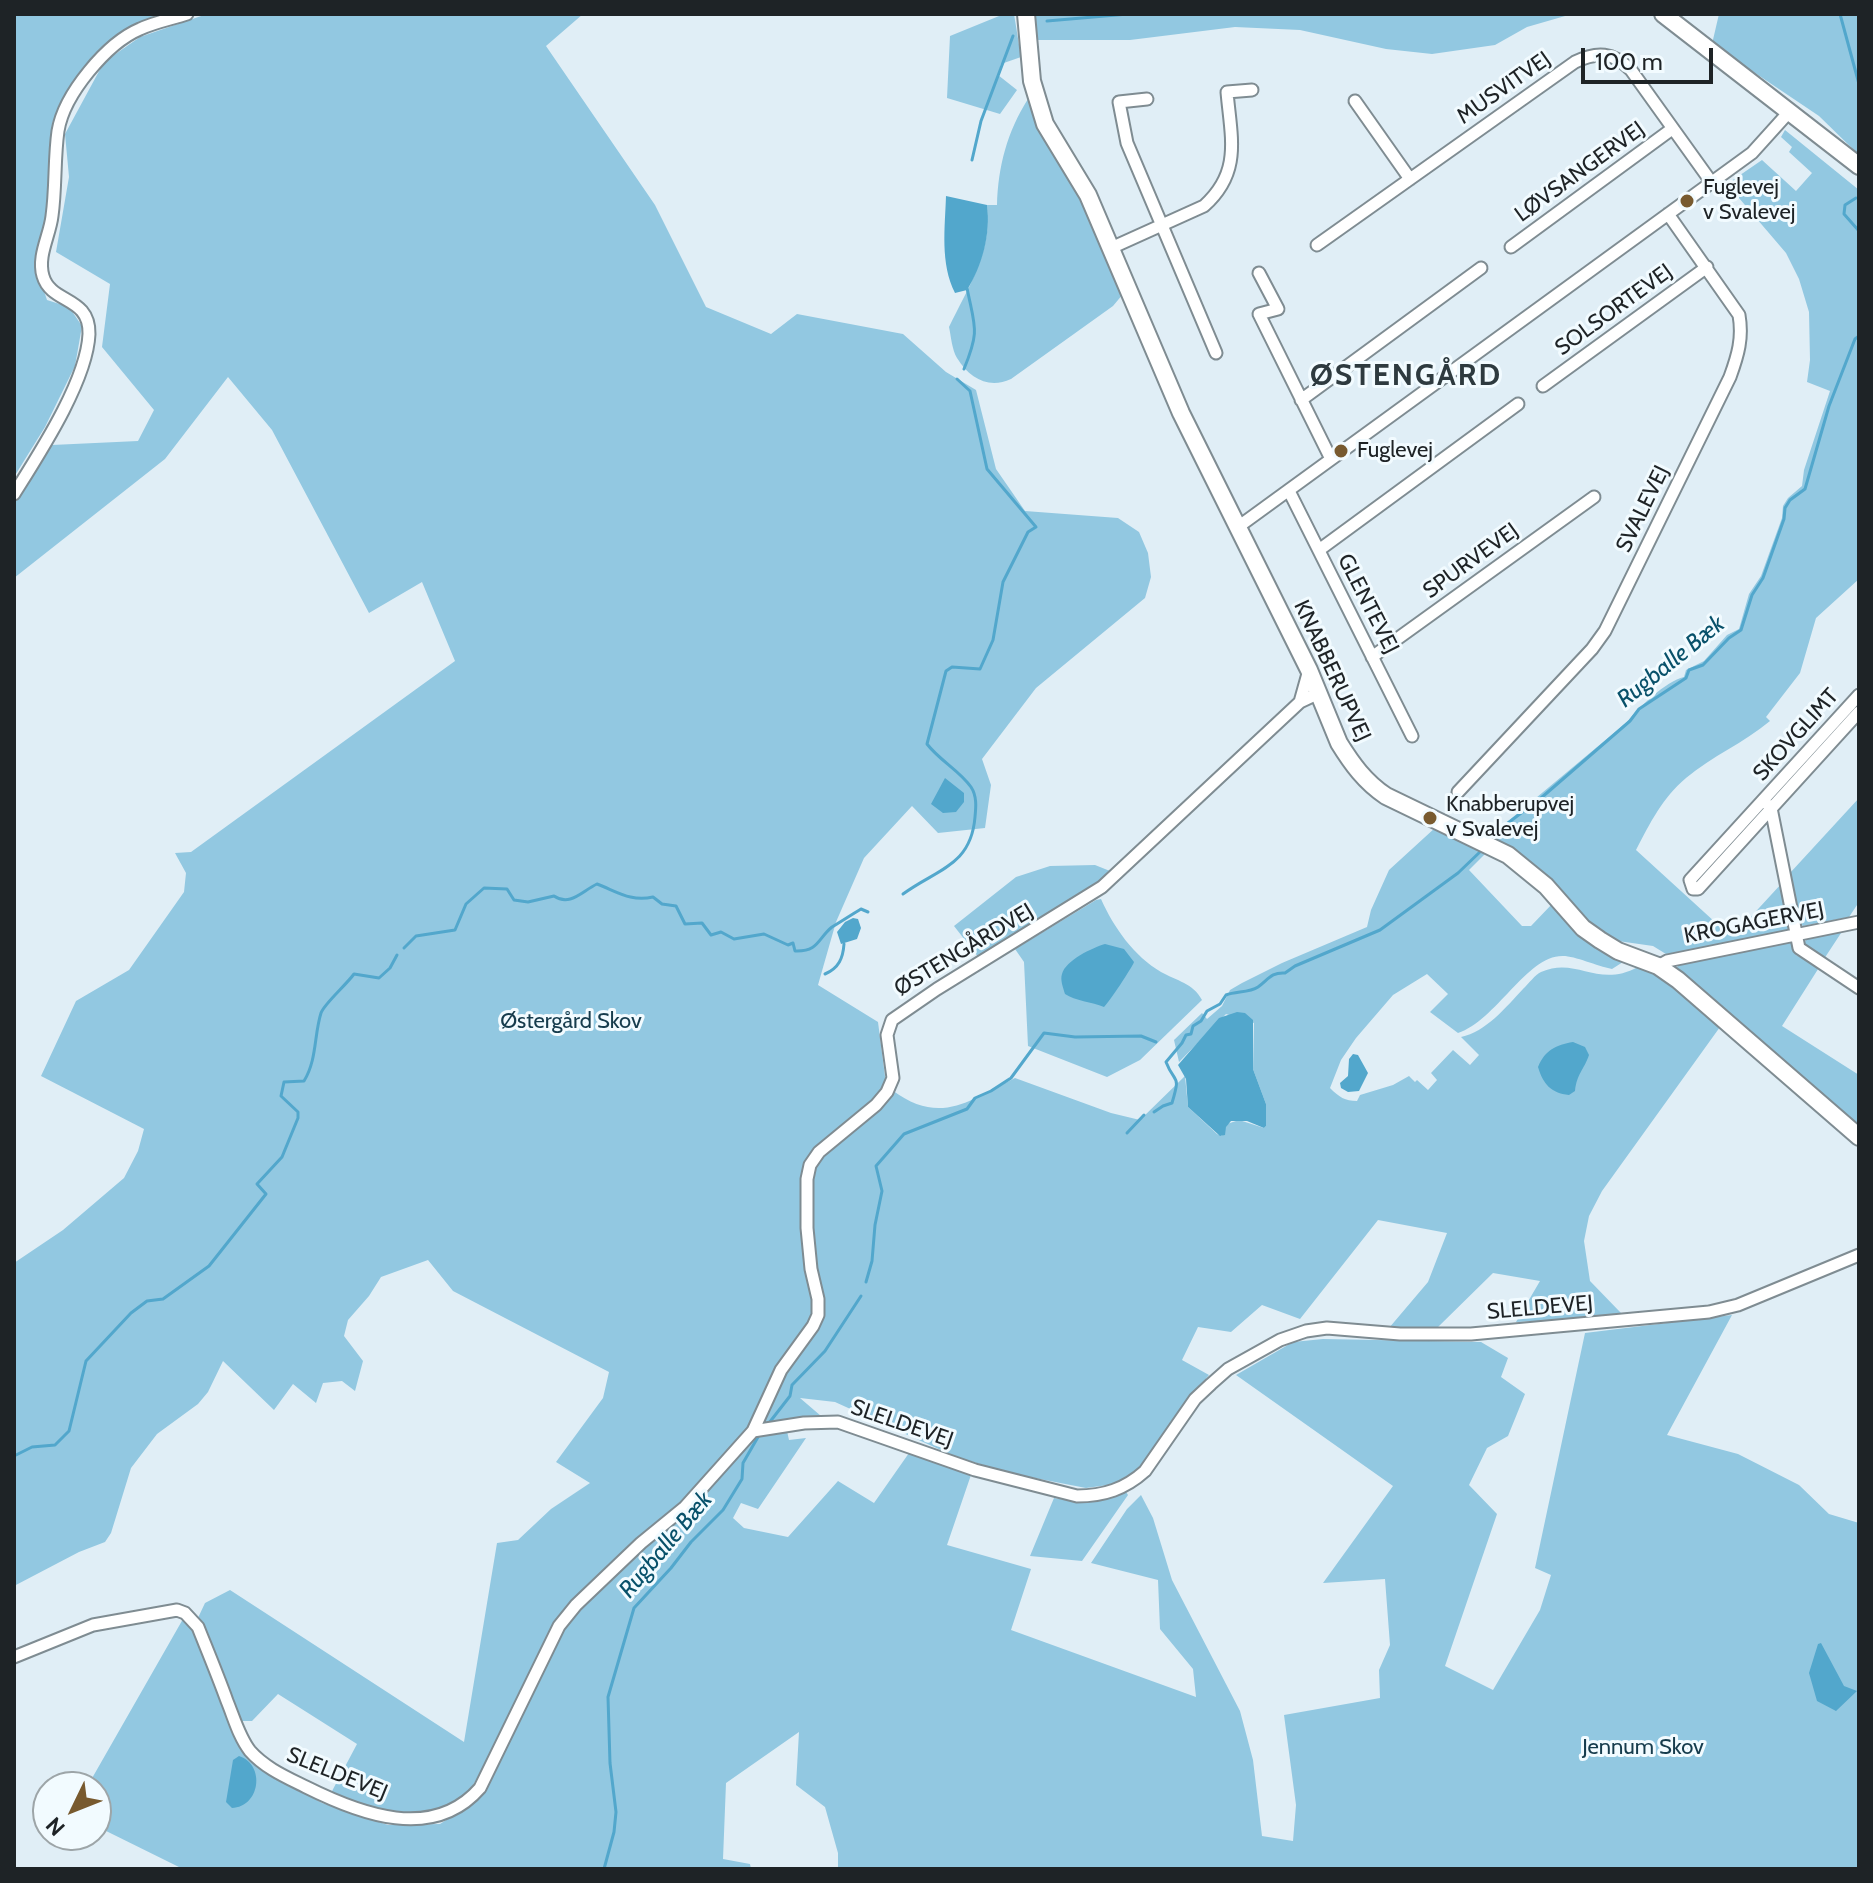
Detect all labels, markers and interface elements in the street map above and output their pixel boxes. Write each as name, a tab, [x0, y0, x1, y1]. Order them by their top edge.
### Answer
scale bar	[1585, 32, 1717, 82]
street label: MUSVITVEJ	[1452, 46, 1556, 130]
text: 100 m	[1595, 47, 1663, 76]
street label: LØVSANGERVEJ	[1510, 116, 1650, 228]
place label: Fuglevej v Svalevej	[1703, 175, 1795, 226]
marker: Fuglevej v Svalevej	[1678, 192, 1696, 210]
street label: SOLSORTEVEJ	[1550, 259, 1678, 361]
district label: ØSTENGÅRD	[1310, 358, 1502, 394]
place label: Fuglevej	[1357, 438, 1433, 464]
marker: Fuglevej	[1332, 442, 1350, 460]
street label: SVALEVEJ	[1611, 461, 1675, 557]
street label: SPURVEVEJ	[1418, 518, 1524, 604]
street label: GLENTEVEJ	[1332, 550, 1404, 658]
street label: KNABBERUPVEJ	[1288, 596, 1376, 746]
water label: Rugballe Bæk	[1612, 610, 1730, 714]
street label: SKOVGLIMT	[1748, 683, 1844, 787]
place label: Knabberupvej v Svalevej	[1446, 792, 1574, 844]
marker: Knabberupvej v Svalevej	[1421, 809, 1439, 827]
street label: KROGAGERVEJ	[1682, 896, 1826, 950]
street label: ØSTENGÅRDVEJ	[890, 898, 1038, 1002]
park label: Østergård Skov	[500, 1009, 642, 1035]
street label: SLELDEVEJ	[1486, 1290, 1594, 1326]
street label: SLELDEVEJ	[847, 1394, 957, 1454]
water label: Rugballe Bæk	[613, 1486, 719, 1604]
park label: Jennum Skov	[1582, 1735, 1704, 1761]
street label: SLELDEVEJ	[283, 1742, 391, 1806]
north arrow	[32, 1771, 112, 1851]
text: N	[40, 1811, 71, 1841]

